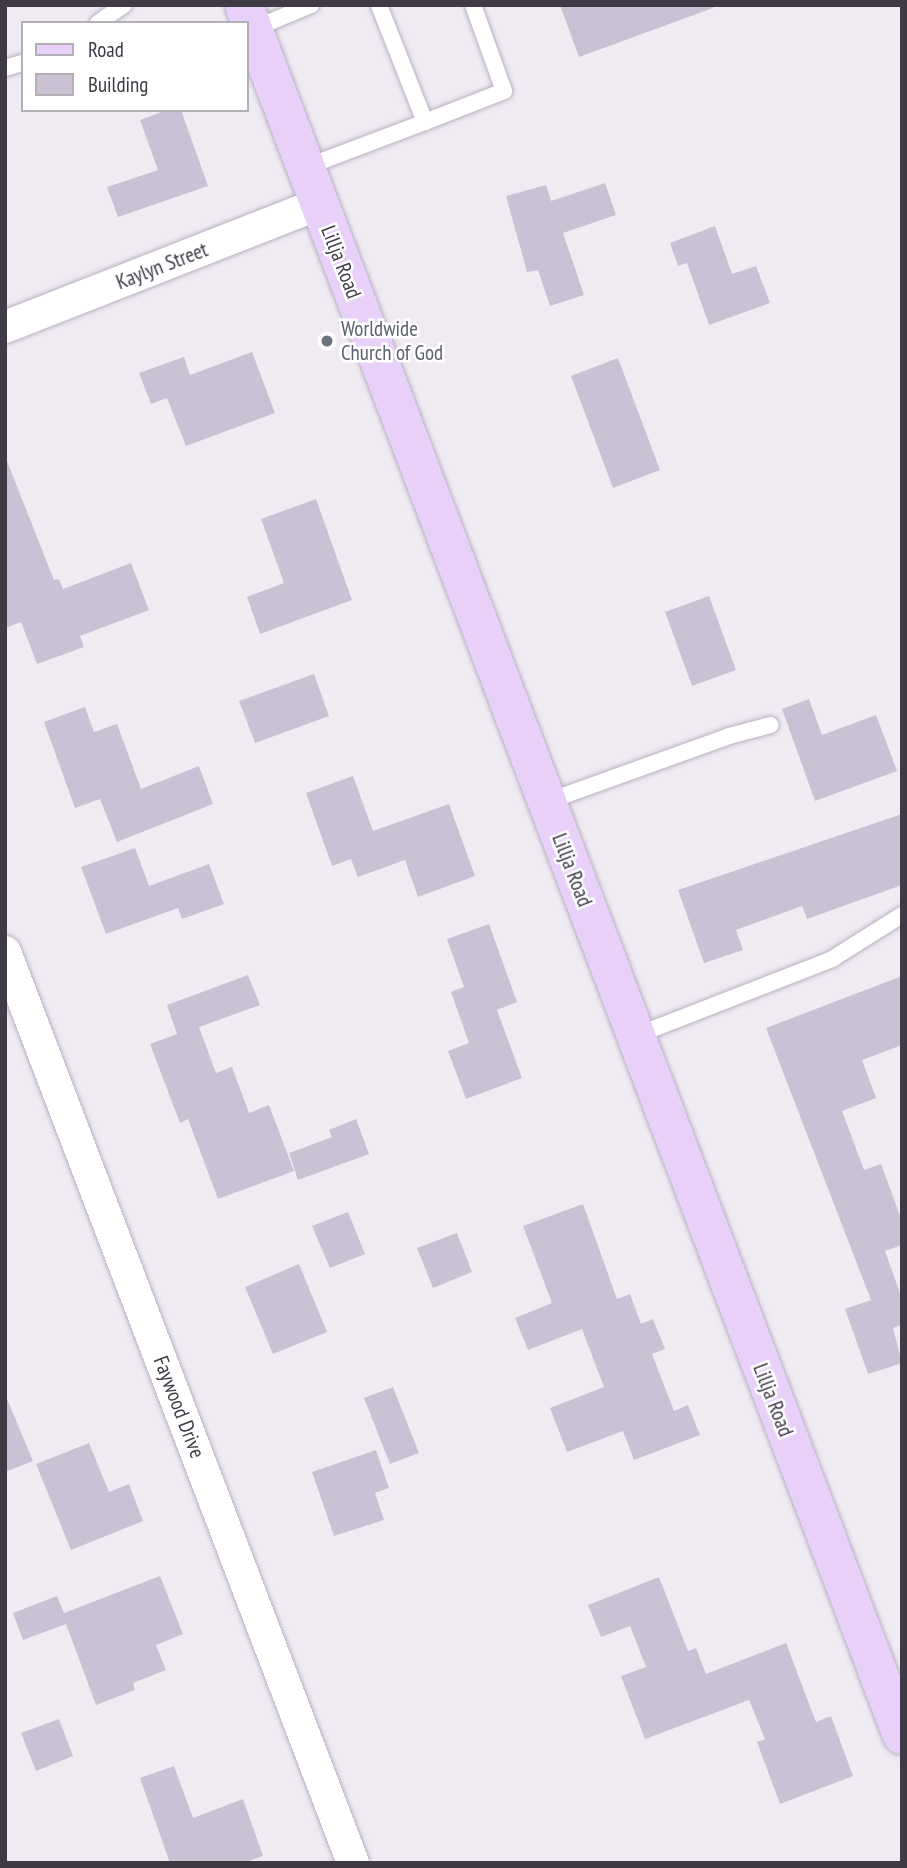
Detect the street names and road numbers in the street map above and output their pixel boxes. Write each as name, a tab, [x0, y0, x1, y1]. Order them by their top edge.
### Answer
street label: Lillja Road	[316, 222, 366, 302]
street label: Kaylyn Street	[113, 237, 211, 295]
street label: Lillja Road	[547, 830, 597, 910]
street label: Faywood Drive	[148, 1352, 210, 1462]
street label: Lillja Road	[748, 1360, 798, 1440]

